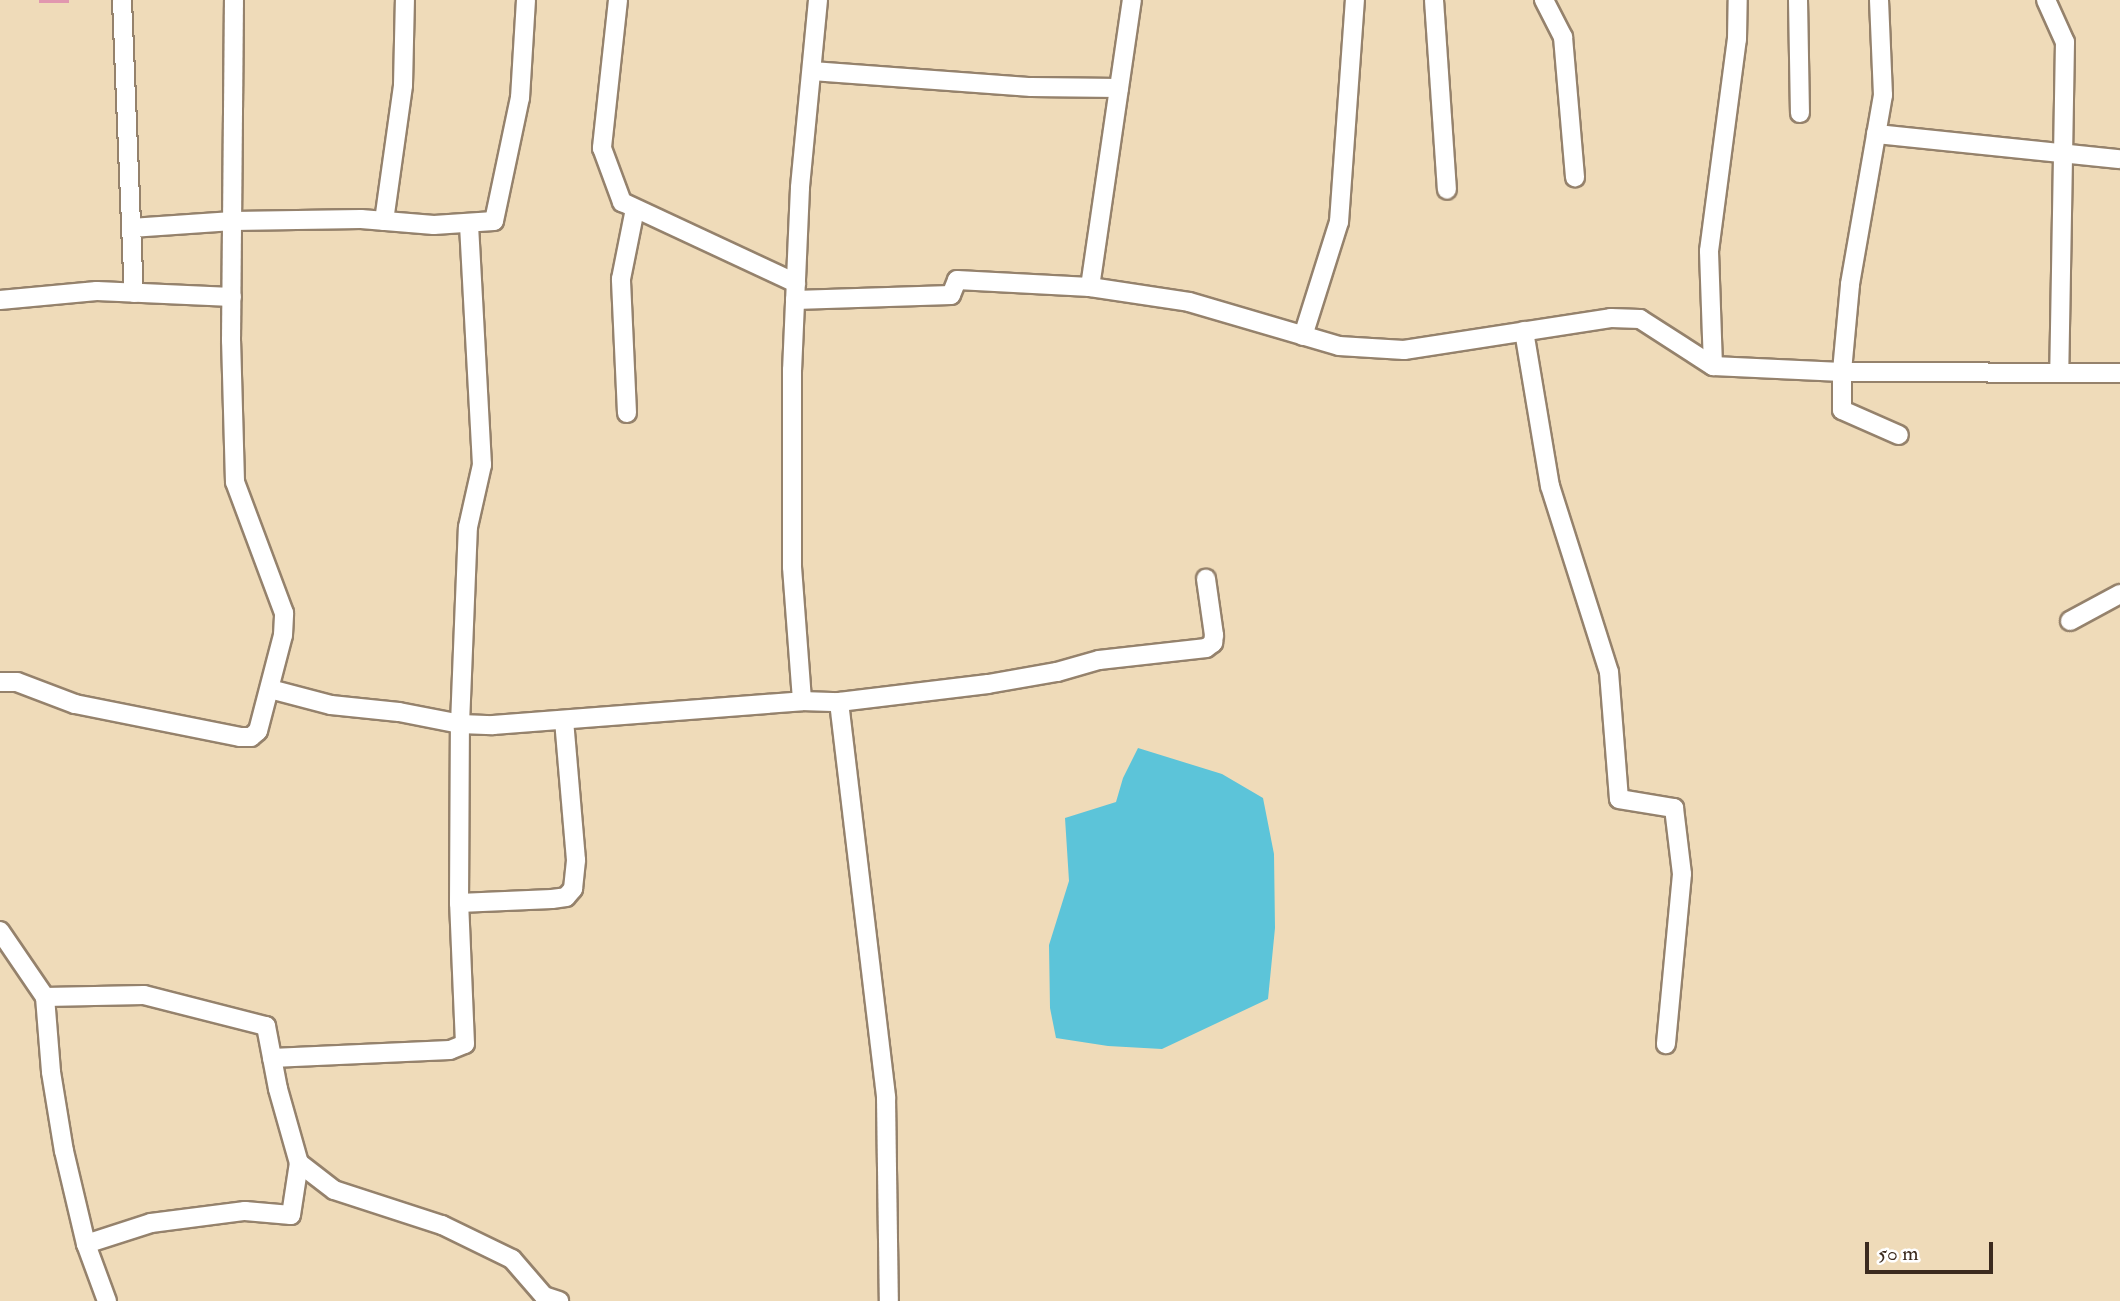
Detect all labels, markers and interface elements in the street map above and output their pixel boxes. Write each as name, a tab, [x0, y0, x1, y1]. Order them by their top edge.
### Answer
scale bar	[1868, 1228, 1996, 1272]
text: 50 m	[1878, 1240, 1919, 1267]

